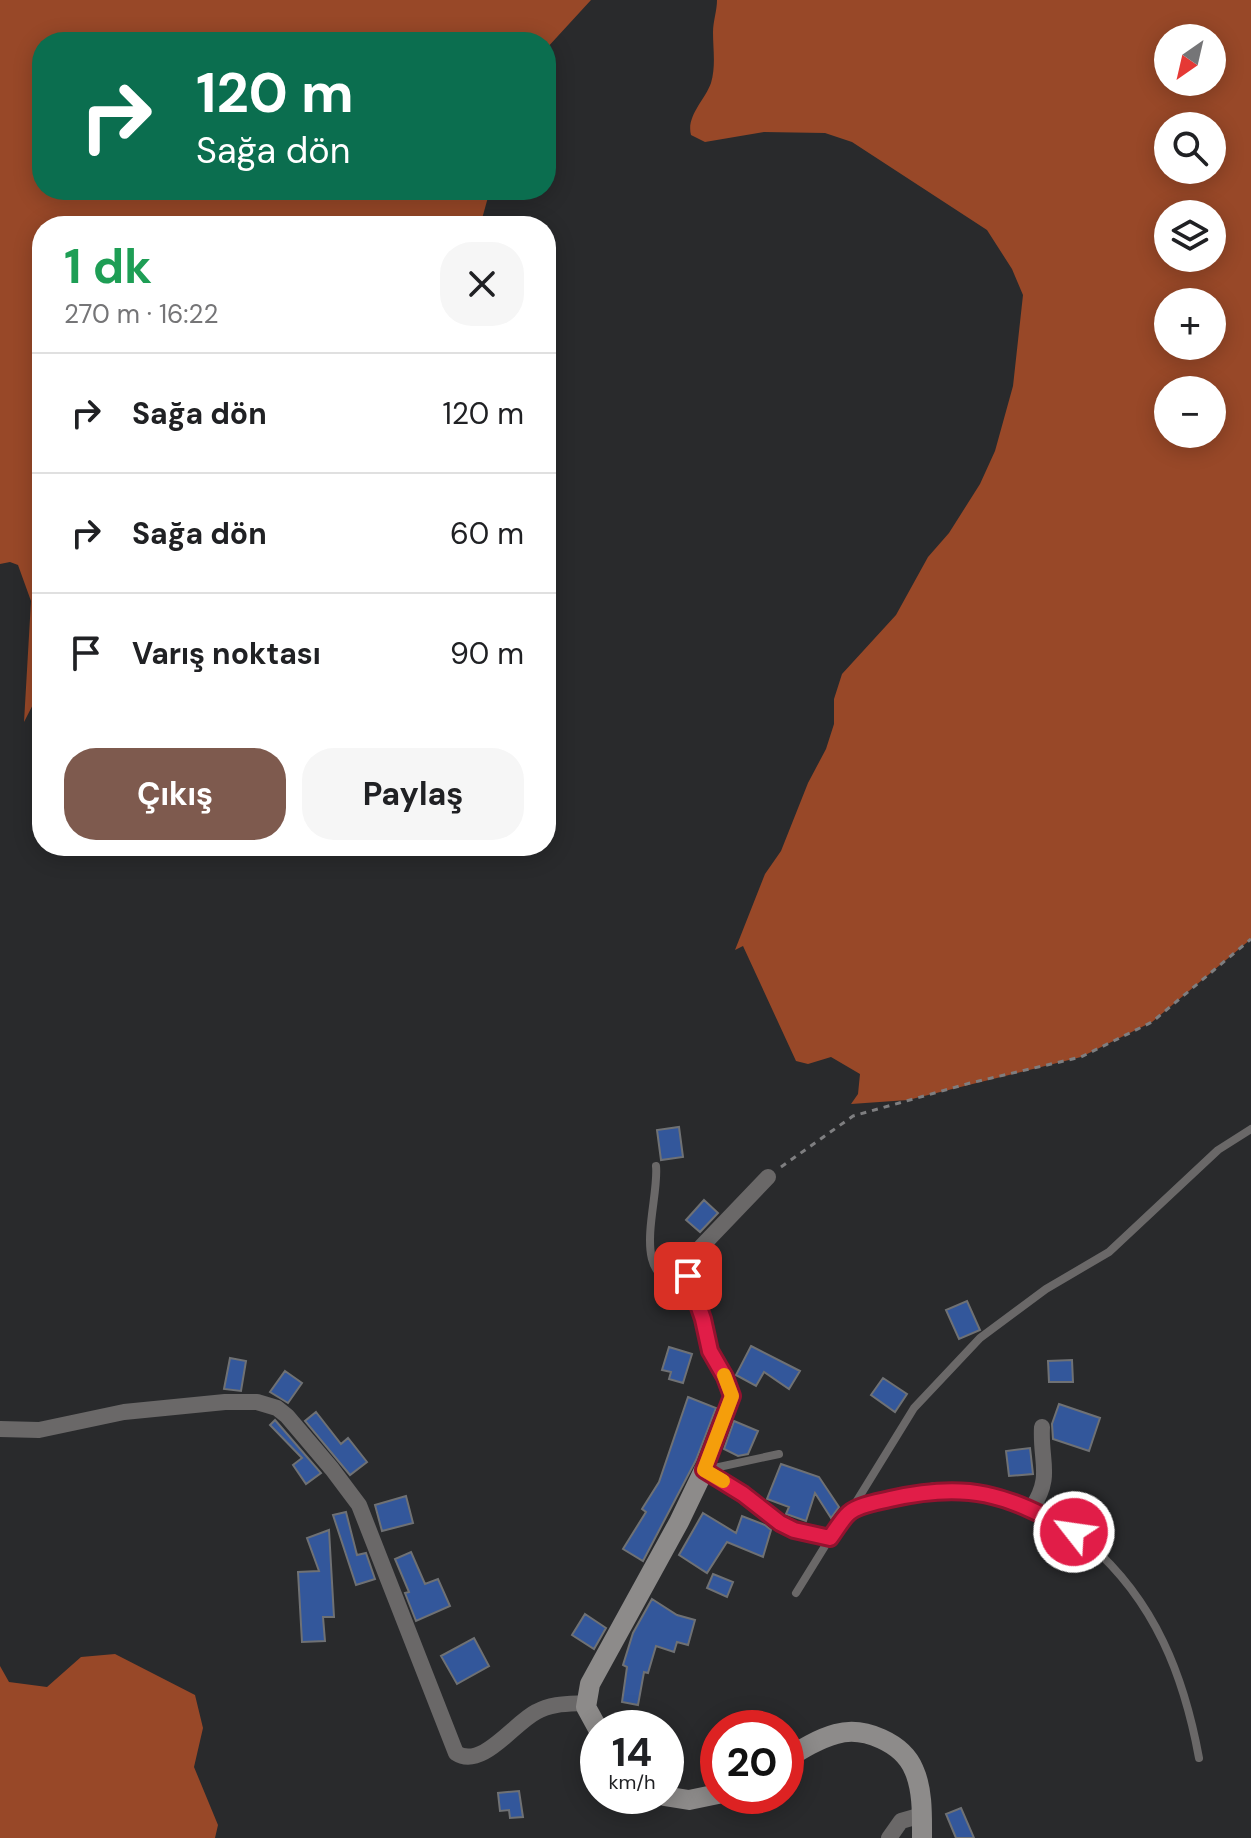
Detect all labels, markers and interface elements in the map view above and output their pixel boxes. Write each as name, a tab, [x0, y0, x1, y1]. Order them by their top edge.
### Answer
north arrow	[1154, 24, 1226, 96]
map controls	[1154, 24, 1226, 448]
text: 120 m	[196, 56, 354, 129]
icon: right	[64, 64, 168, 168]
button: search	[1154, 112, 1226, 184]
text: Sağa dön	[196, 127, 350, 174]
button: layers	[1154, 200, 1226, 272]
text: 1 dk	[64, 235, 152, 298]
button: close	[440, 242, 524, 326]
button: +	[1154, 288, 1226, 360]
text: 270 m · 16:22	[64, 297, 219, 331]
button: −	[1154, 376, 1226, 448]
icon: right	[64, 391, 108, 435]
text: Sağa dön	[132, 394, 267, 433]
text: 120 m	[442, 394, 524, 433]
icon: right	[64, 511, 108, 555]
text: Sağa dön	[132, 514, 267, 553]
text: 60 m	[450, 514, 524, 553]
icon: arrive	[64, 631, 108, 675]
text: Varış noktası	[132, 634, 321, 673]
text: 90 m	[450, 634, 524, 673]
button: Çıkış	[64, 748, 286, 840]
button: Paylaş	[302, 748, 524, 840]
pin	[654, 1242, 722, 1310]
icon: arrive	[666, 1254, 710, 1298]
position arrow	[1032, 1490, 1116, 1574]
speed limit sign: 20	[700, 1710, 804, 1814]
text: 14	[612, 1726, 652, 1778]
text: km/h	[608, 1769, 656, 1795]

